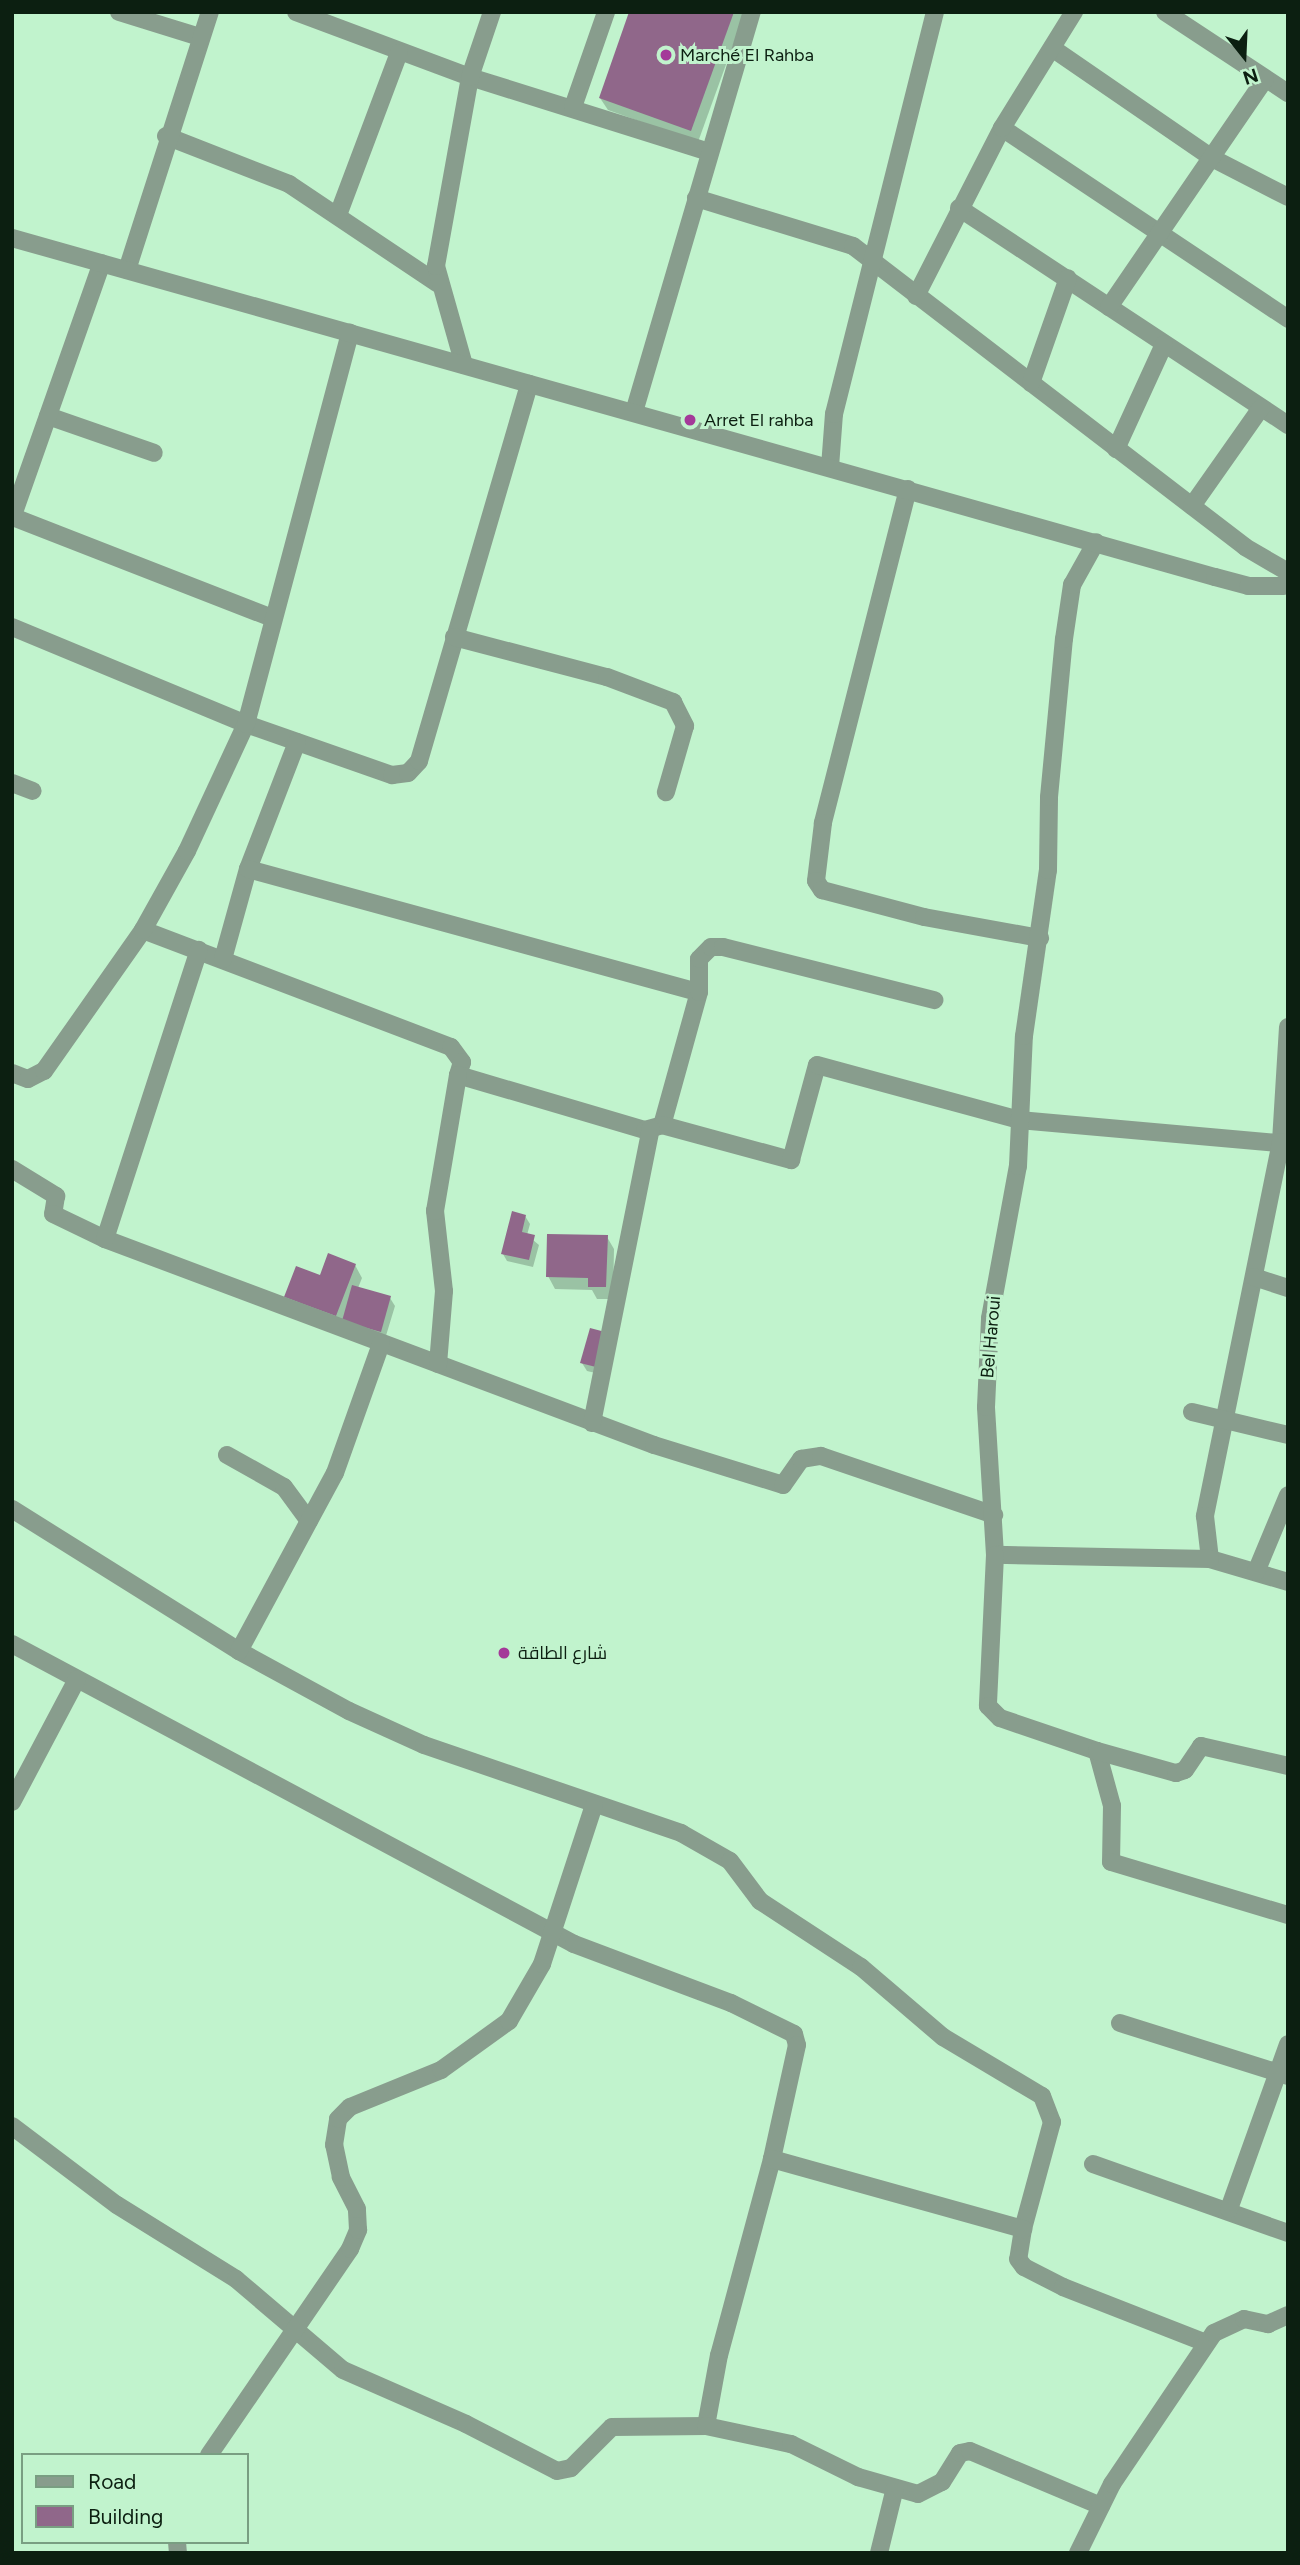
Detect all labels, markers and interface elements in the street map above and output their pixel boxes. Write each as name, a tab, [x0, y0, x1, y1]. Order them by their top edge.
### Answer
north arrow	[1209, 21, 1279, 91]
place label: Marché El Rahba	[680, 44, 814, 66]
marker: Marché El Rahba	[658, 47, 674, 63]
text: N	[1240, 63, 1261, 90]
place label: Arret El rahba	[704, 409, 814, 431]
marker: Arret El rahba	[682, 412, 698, 428]
street label: Bel Haroui	[977, 1295, 1005, 1379]
place label: شارع الطاقة	[518, 1642, 607, 1664]
marker: شارع الطاقة	[496, 1645, 512, 1661]
legend	[21, 2453, 248, 2544]
text: Road	[88, 2469, 136, 2494]
text: Building	[88, 2504, 163, 2529]

